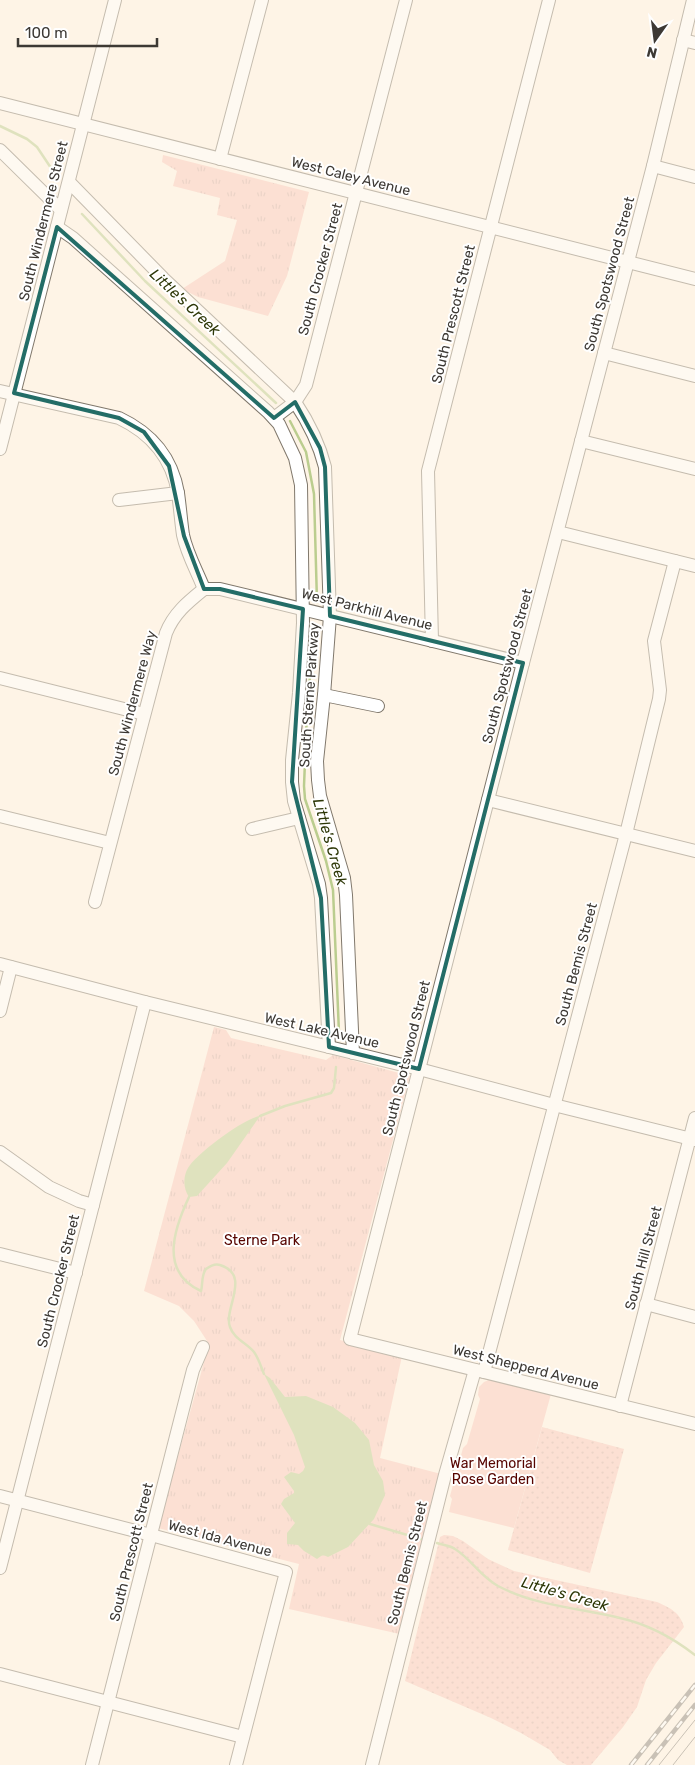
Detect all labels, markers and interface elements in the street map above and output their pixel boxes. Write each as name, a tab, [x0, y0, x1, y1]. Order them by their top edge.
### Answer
scale bar	[18, 15, 156, 47]
north arrow	[630, 15, 680, 65]
text: 100 m	[25, 24, 67, 42]
text: N	[645, 43, 659, 62]
street label: South Windermere Street	[15, 139, 72, 303]
street label: West Caley Avenue	[289, 153, 412, 200]
street label: South Spotswood Street	[581, 194, 638, 353]
street label: South Crocker Street	[295, 201, 346, 337]
street label: South Prescott Street	[428, 243, 479, 385]
water label: Little's Creek	[146, 265, 224, 339]
street label: West Parkhill Avenue	[299, 585, 434, 634]
street label: South Spotswood Street	[479, 586, 536, 745]
street label: South Sterne Parkway	[296, 622, 323, 768]
street label: South Windermere Way	[105, 628, 160, 778]
water label: Little's Creek	[309, 796, 351, 888]
street label: South Bemis Street	[552, 900, 601, 1028]
street label: South Spotswood Street	[379, 978, 434, 1138]
street label: West Lake Avenue	[263, 1009, 381, 1052]
street label: South Hill Street	[621, 1204, 666, 1312]
street label: South Crocker Street	[34, 1212, 83, 1349]
park label: Sterne Park	[224, 1232, 301, 1249]
street label: West Shepperd Avenue	[451, 1341, 601, 1394]
park label: War Memorial Rose Garden	[450, 1455, 536, 1488]
street label: South Prescott Street	[106, 1481, 157, 1623]
street label: South Bemis Street	[384, 1499, 431, 1627]
street label: West Ida Avenue	[166, 1516, 274, 1561]
water label: Little's Creek	[519, 1573, 611, 1615]

